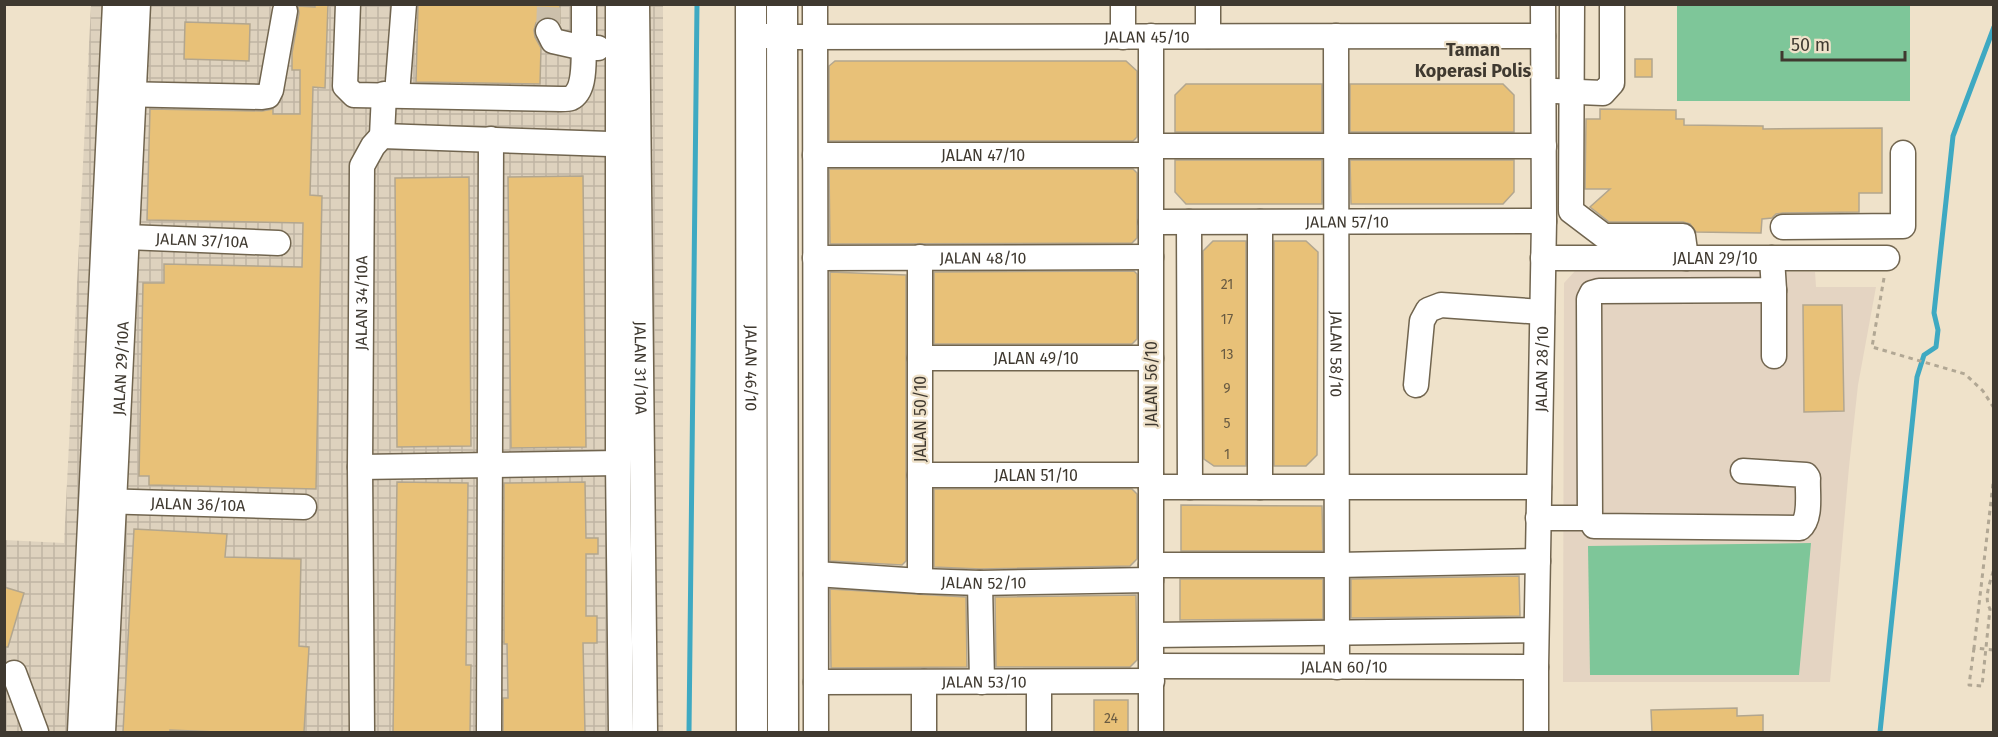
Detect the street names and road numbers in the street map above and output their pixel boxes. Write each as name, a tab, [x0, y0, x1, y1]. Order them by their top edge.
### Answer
street label: JALAN 45/10	[1104, 27, 1190, 46]
street label: JALAN 47/10	[941, 146, 1025, 165]
street label: JALAN 57/10	[1305, 212, 1389, 231]
street label: JALAN 37/10A	[155, 229, 250, 251]
street label: JALAN 48/10	[939, 248, 1027, 267]
street label: JALAN 29/10	[1672, 249, 1758, 268]
street label: JALAN 34/10A	[351, 255, 371, 351]
street label: JALAN 58/10	[1327, 311, 1346, 397]
street label: JALAN 29/10A	[109, 320, 132, 416]
street label: JALAN 31/10A	[631, 321, 651, 416]
street label: JALAN 46/10	[742, 325, 761, 411]
street label: JALAN 28/10	[1531, 326, 1552, 412]
street label: JALAN 56/10	[1142, 341, 1161, 427]
street label: JALAN 49/10	[993, 349, 1079, 368]
street label: JALAN 50/10	[911, 376, 930, 462]
street label: JALAN 51/10	[994, 466, 1078, 485]
street label: JALAN 36/10A	[150, 493, 247, 515]
street label: JALAN 52/10	[941, 572, 1027, 593]
street label: JALAN 60/10	[1300, 657, 1388, 676]
street label: JALAN 53/10	[941, 672, 1027, 691]

